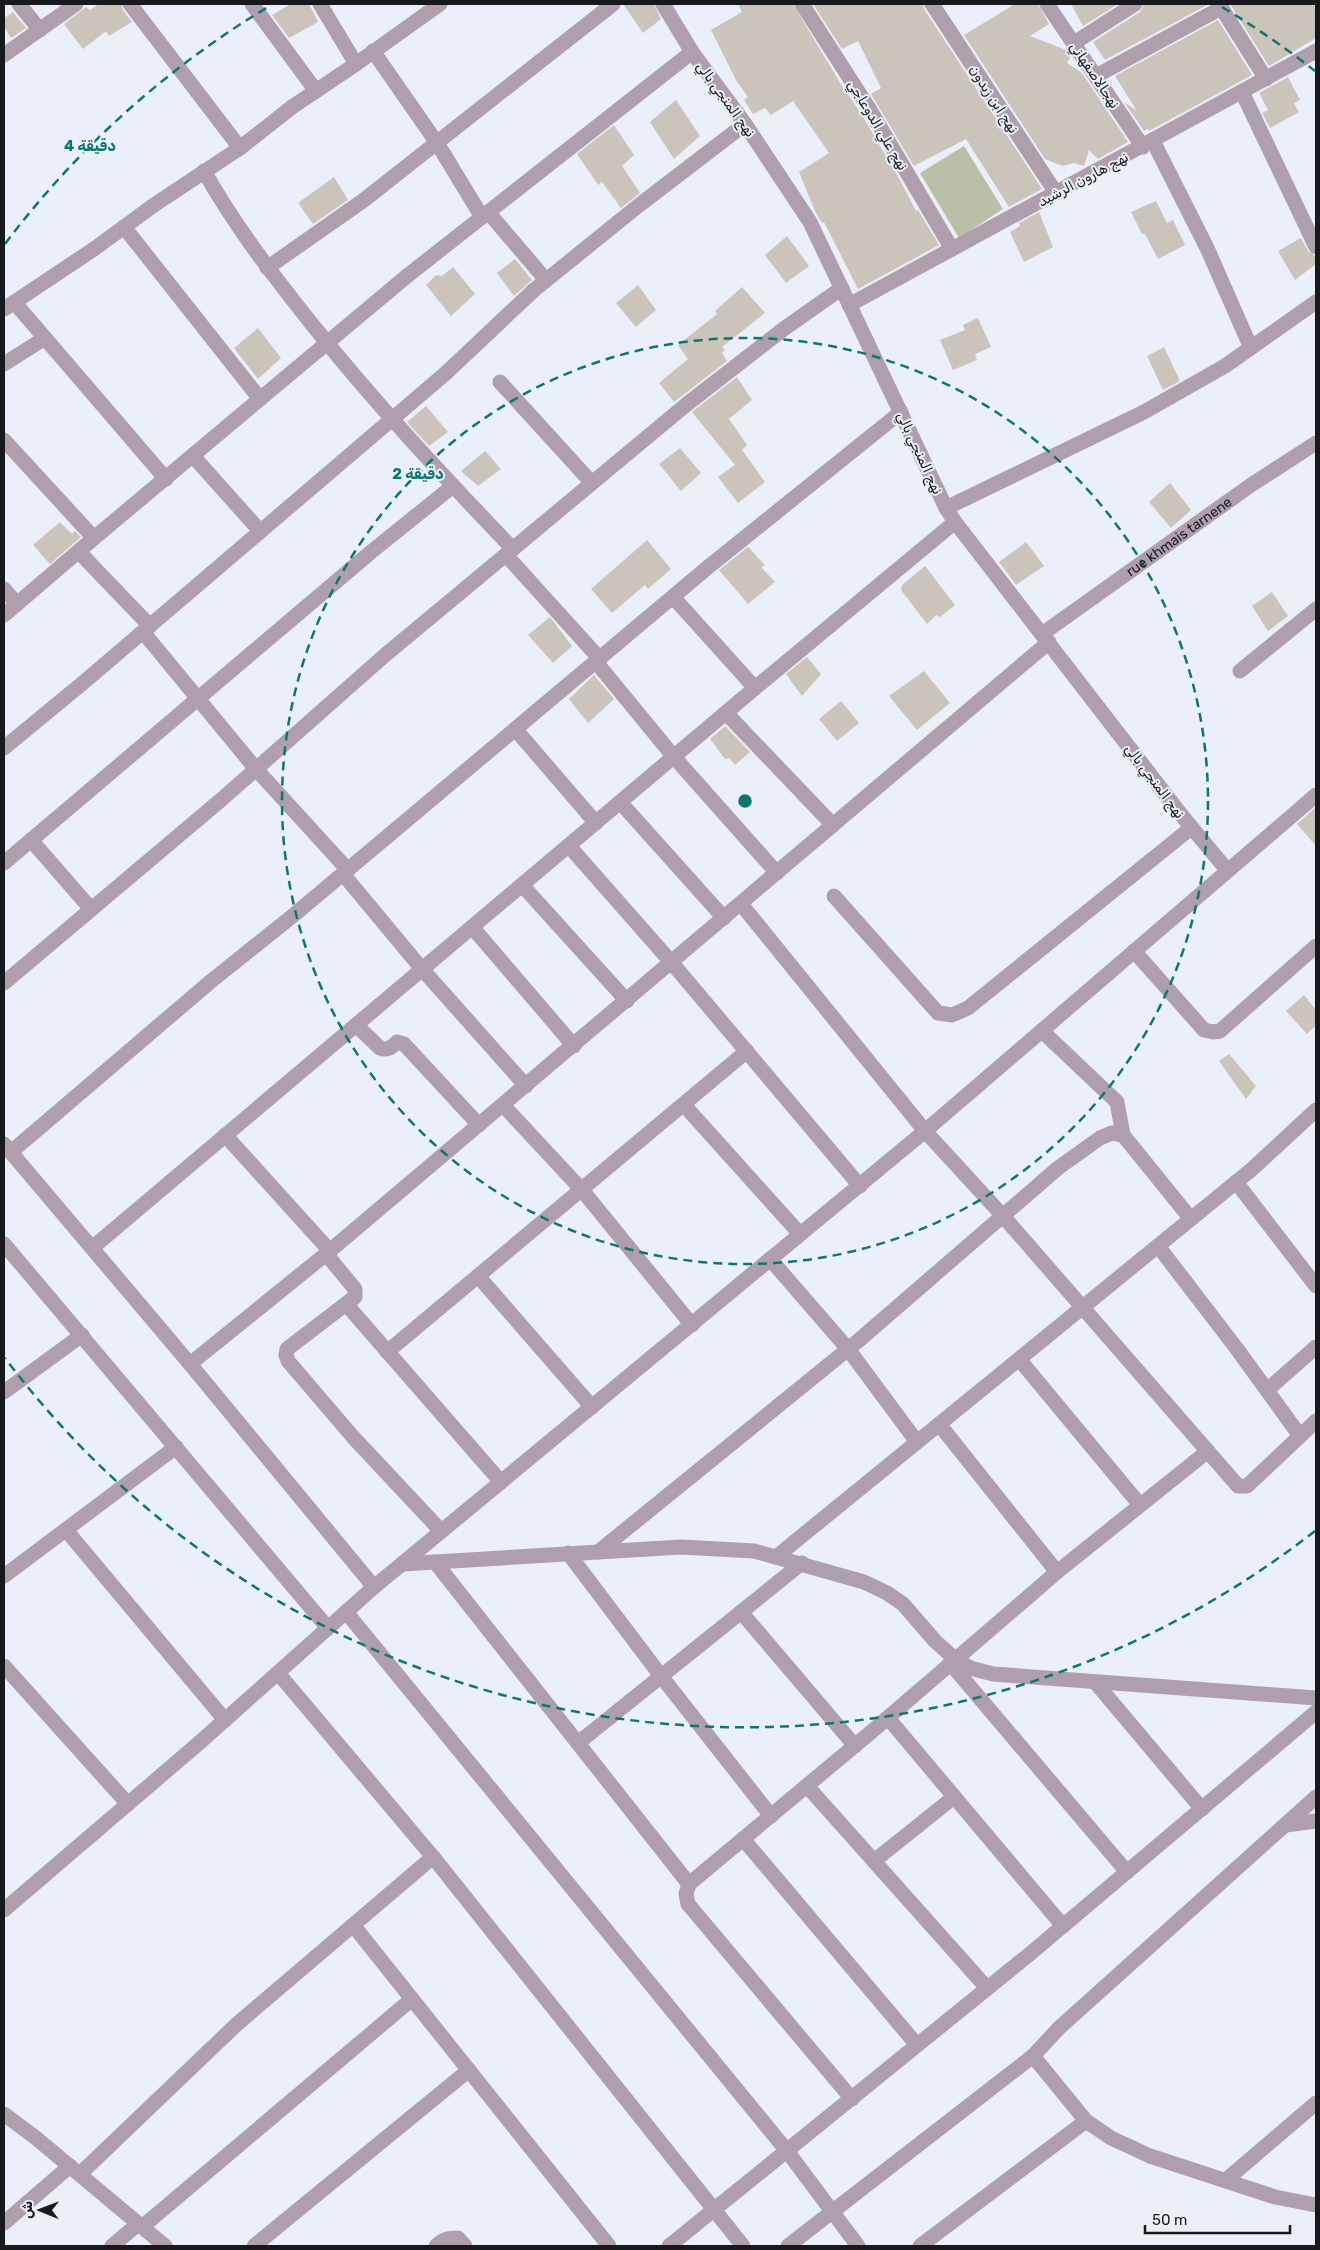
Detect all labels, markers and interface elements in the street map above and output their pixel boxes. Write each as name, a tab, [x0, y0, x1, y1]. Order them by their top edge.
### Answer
street label: نهجالاصفهاني	[1064, 39, 1123, 113]
street label: نهج المنجي بالي	[691, 58, 759, 141]
street label: نهج ابن زيدون	[964, 62, 1022, 138]
street label: نهج علي الدوعاجي	[842, 77, 911, 175]
text: 4 دقيقة	[64, 137, 116, 155]
street label: نهج هارون الرشيد	[1035, 148, 1132, 212]
street label: نهج المنجي بالي	[891, 409, 946, 498]
text: 2 دقيقة	[392, 465, 444, 483]
street label: rue khmais tarnene	[1123, 493, 1235, 580]
street label: نهج المنجي بالي	[1119, 741, 1188, 823]
centre of rings	[736, 792, 754, 810]
north arrow	[15, 2185, 65, 2235]
text: ش	[19, 2201, 36, 2219]
scale bar	[1145, 2202, 1290, 2234]
text: 50 m	[1152, 2211, 1187, 2229]

